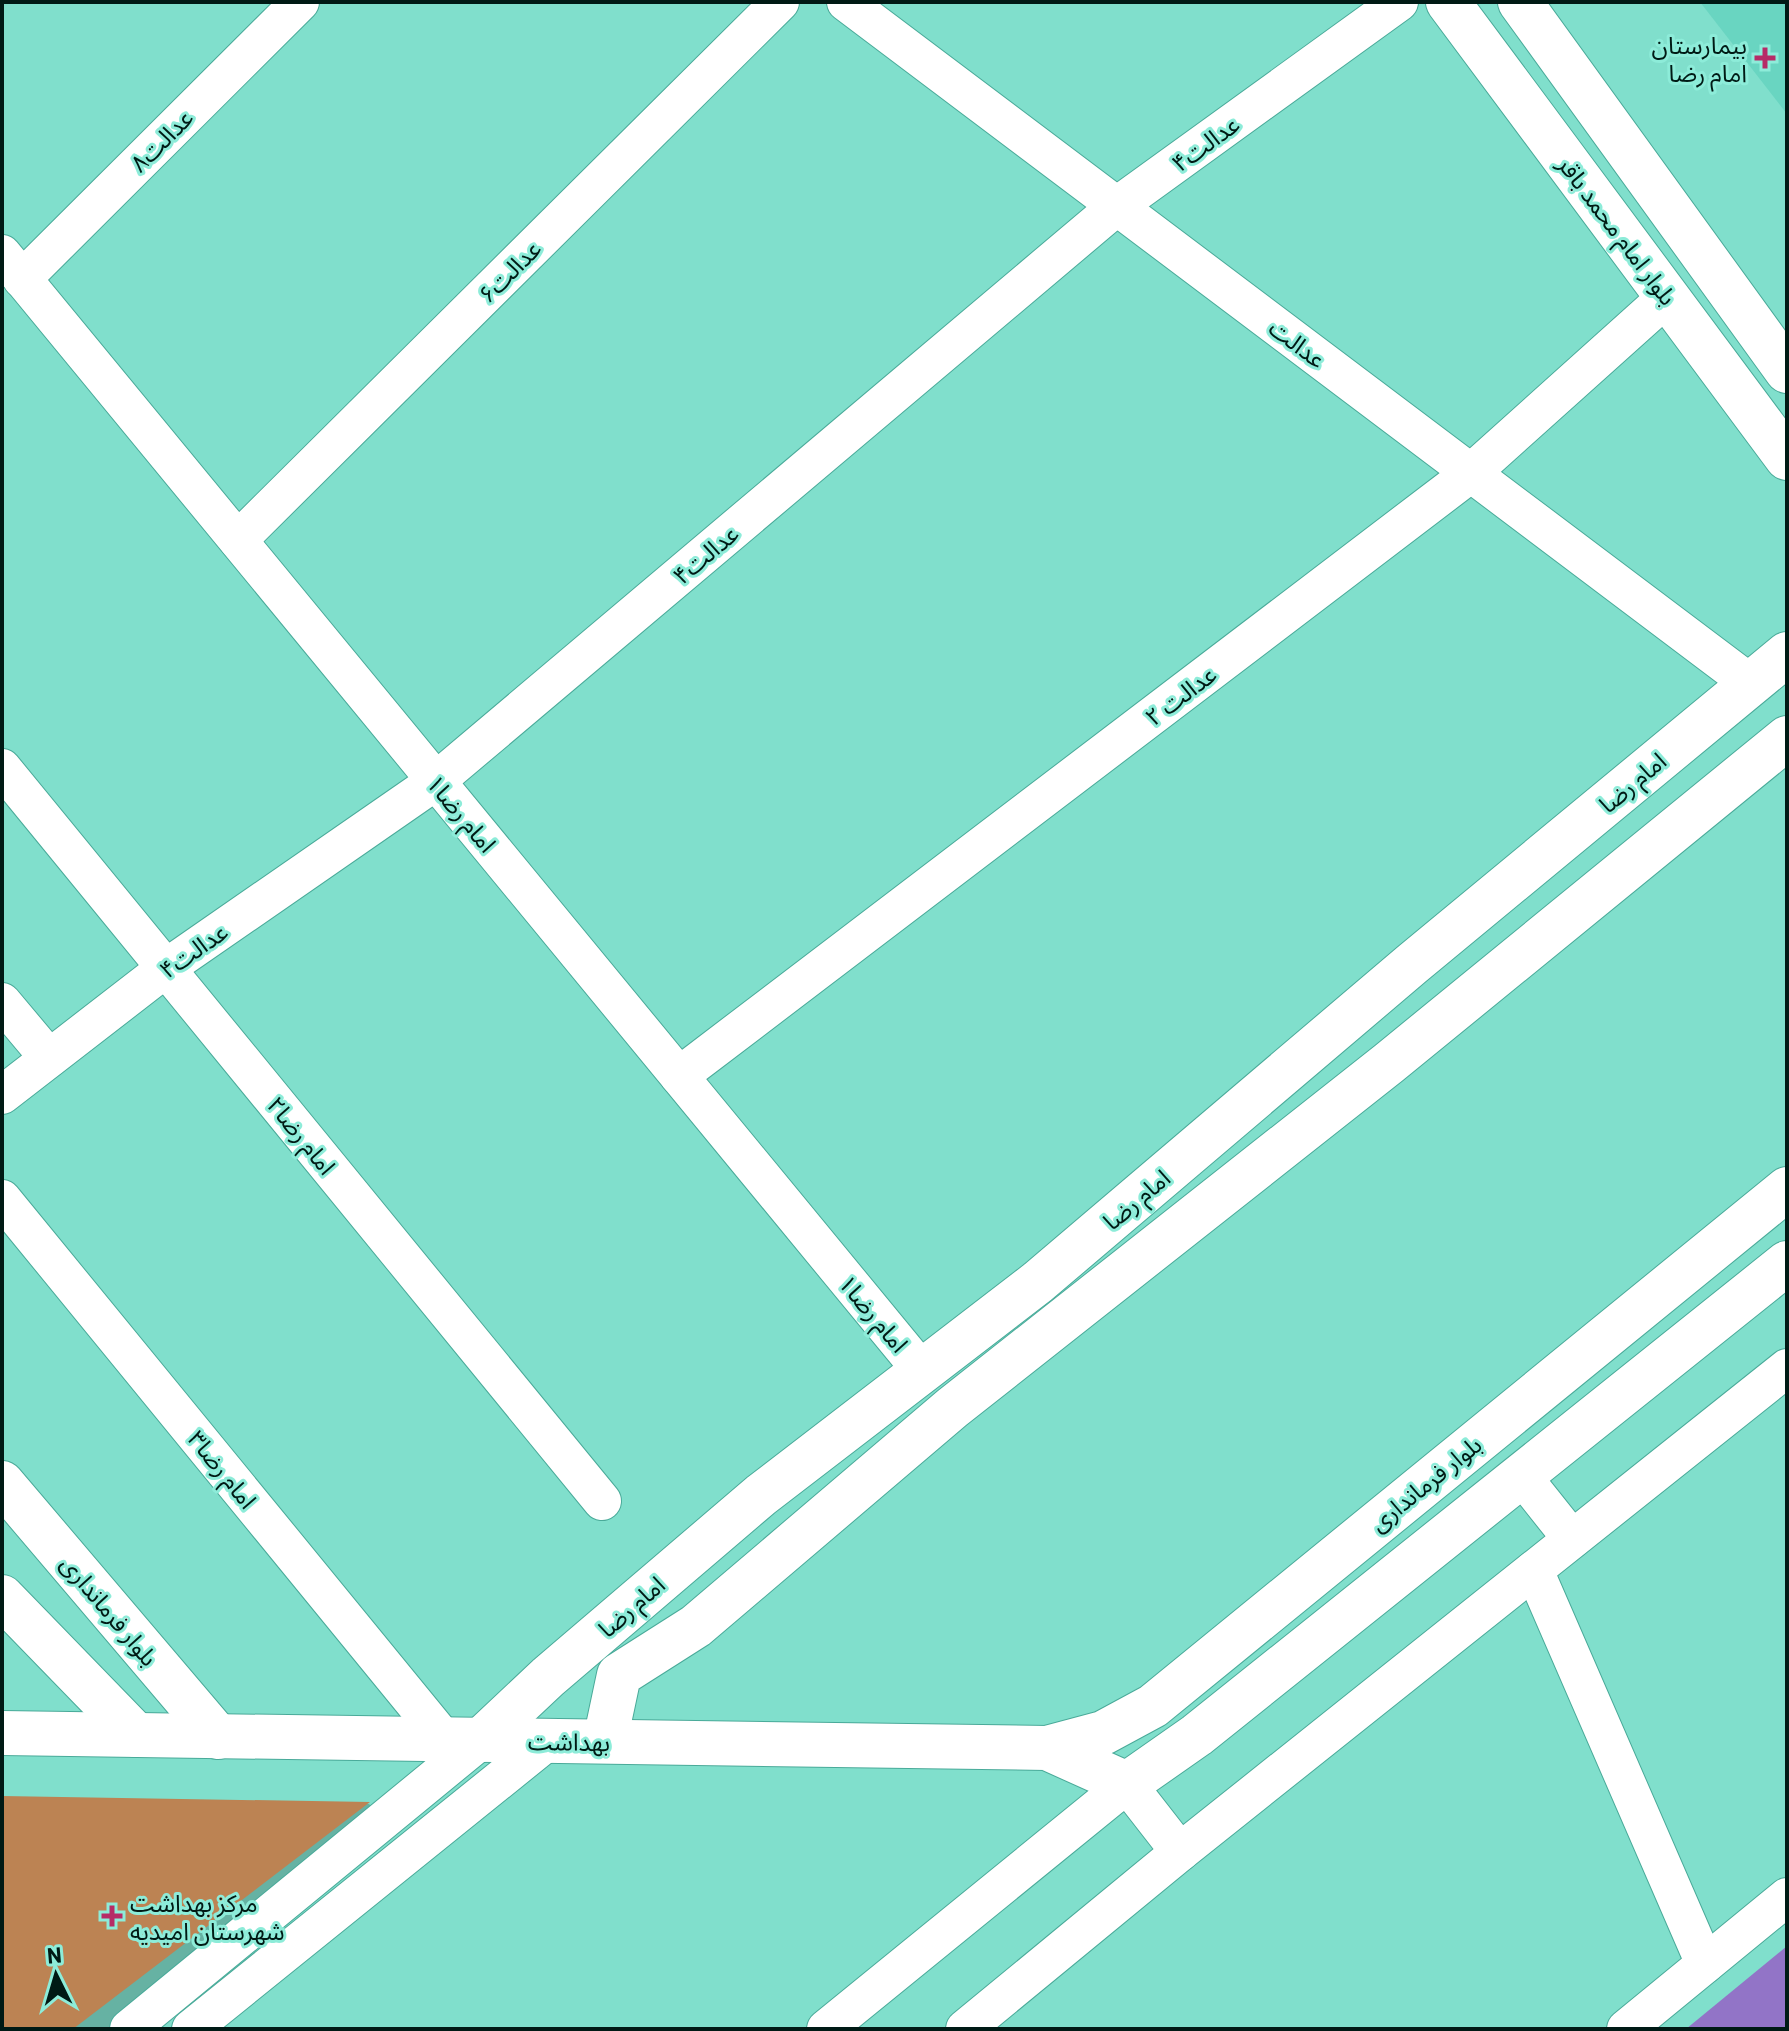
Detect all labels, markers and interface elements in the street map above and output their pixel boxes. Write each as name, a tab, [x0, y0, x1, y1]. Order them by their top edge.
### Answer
place label: بیمارستان امام رضا	[1651, 30, 1747, 92]
marker: بیمارستان امام رضا	[1754, 47, 1776, 69]
street label: عدالت۸	[124, 103, 198, 177]
street label: عدالت۴	[1165, 109, 1245, 177]
street label: بلوار امام محمد باقر	[1548, 149, 1683, 313]
street label: عدالت۶	[472, 234, 546, 308]
street label: عدالت	[1264, 312, 1332, 374]
street label: عدالت۴	[666, 518, 744, 590]
street label: عدالت ۲	[1139, 659, 1221, 731]
street label: امام رضا	[1593, 746, 1675, 822]
street label: امام رضا۱	[417, 768, 503, 861]
street label: عدالت۴	[153, 916, 233, 984]
street label: امام رضا۲	[258, 1090, 342, 1183]
street label: امام رضا	[1097, 1163, 1179, 1239]
street label: امام رضا۱	[829, 1268, 915, 1361]
street label: امام رضا۳	[179, 1424, 263, 1517]
street label: بلوار فرمانداری	[1363, 1429, 1487, 1538]
street label: بلوار فرمانداری	[55, 1549, 165, 1672]
street label: امام رضا	[592, 1569, 673, 1646]
street label: بهداشت	[528, 1726, 610, 1756]
place label: مرکز بهداشت شهرستان امیدیه	[130, 1888, 285, 1946]
marker: مرکز بهداشت شهرستان امیدیه	[101, 1905, 123, 1927]
north arrow	[16, 1935, 96, 2015]
text: N	[46, 1940, 63, 1968]

